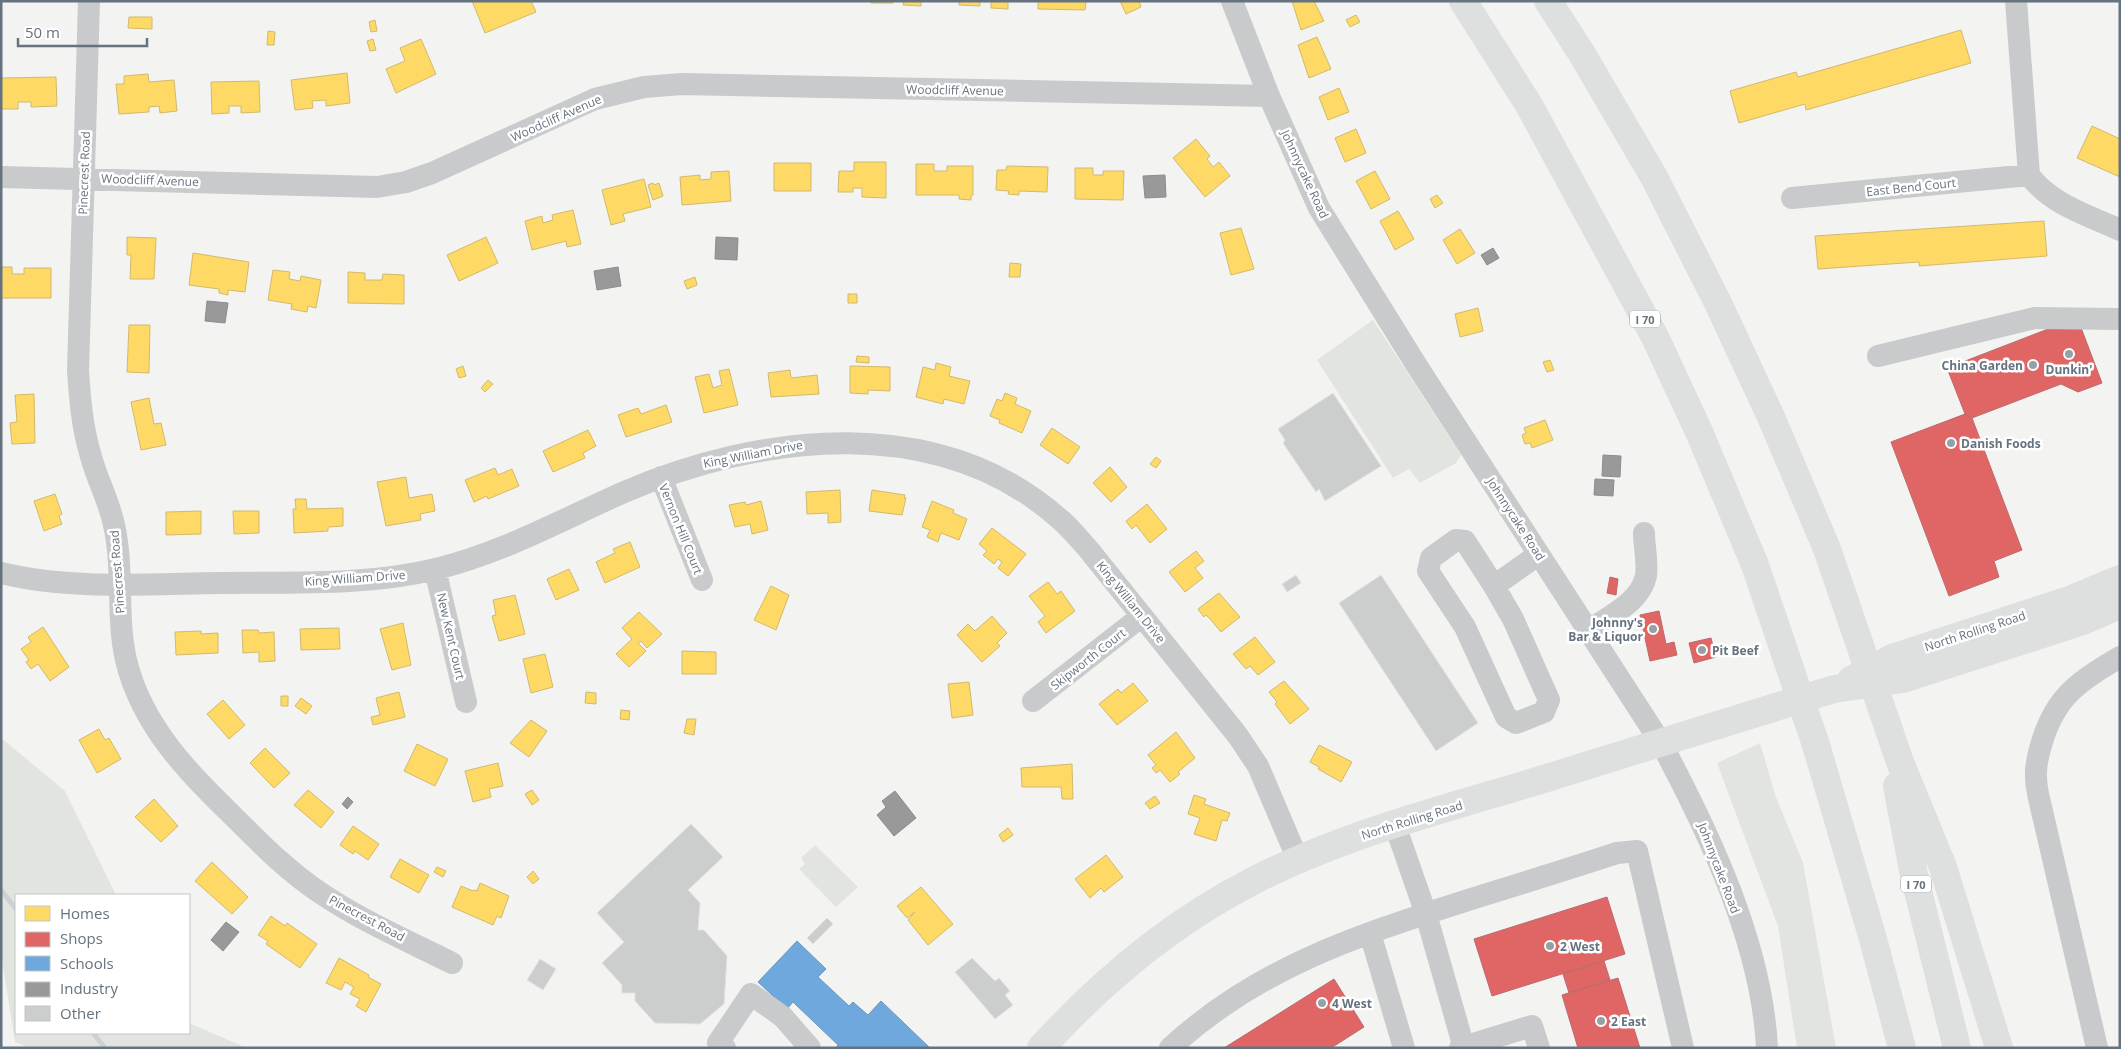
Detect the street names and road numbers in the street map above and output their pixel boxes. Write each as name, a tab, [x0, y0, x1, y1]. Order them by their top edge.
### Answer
street label: Woodcliff Avenue	[906, 81, 1004, 99]
street label: Woodcliff Avenue	[508, 90, 604, 146]
street label: Johnnycake Road	[1277, 126, 1333, 221]
street label: Pinecrest Road	[74, 131, 94, 215]
street label: Woodcliff Avenue	[101, 170, 199, 190]
street label: East Bend Court	[1865, 174, 1957, 200]
road number: I 70	[1630, 310, 1660, 328]
street label: King William Drive	[702, 436, 804, 472]
street label: Johnnycake Road	[1482, 473, 1549, 564]
street label: Vernon Hill Court	[655, 481, 707, 577]
street label: Pinecrest Road	[106, 530, 128, 614]
street label: King William Drive	[1093, 557, 1169, 647]
street label: King William Drive	[304, 566, 406, 590]
street label: New Kent Court	[433, 591, 469, 681]
street label: North Rolling Road	[1922, 607, 2028, 655]
street label: Skipworth Court	[1047, 624, 1129, 694]
street label: North Rolling Road	[1359, 796, 1465, 844]
street label: Johnnycake Road	[1694, 819, 1744, 916]
road number: I 70	[1901, 876, 1931, 892]
street label: Pinecrest Road	[326, 891, 408, 945]

